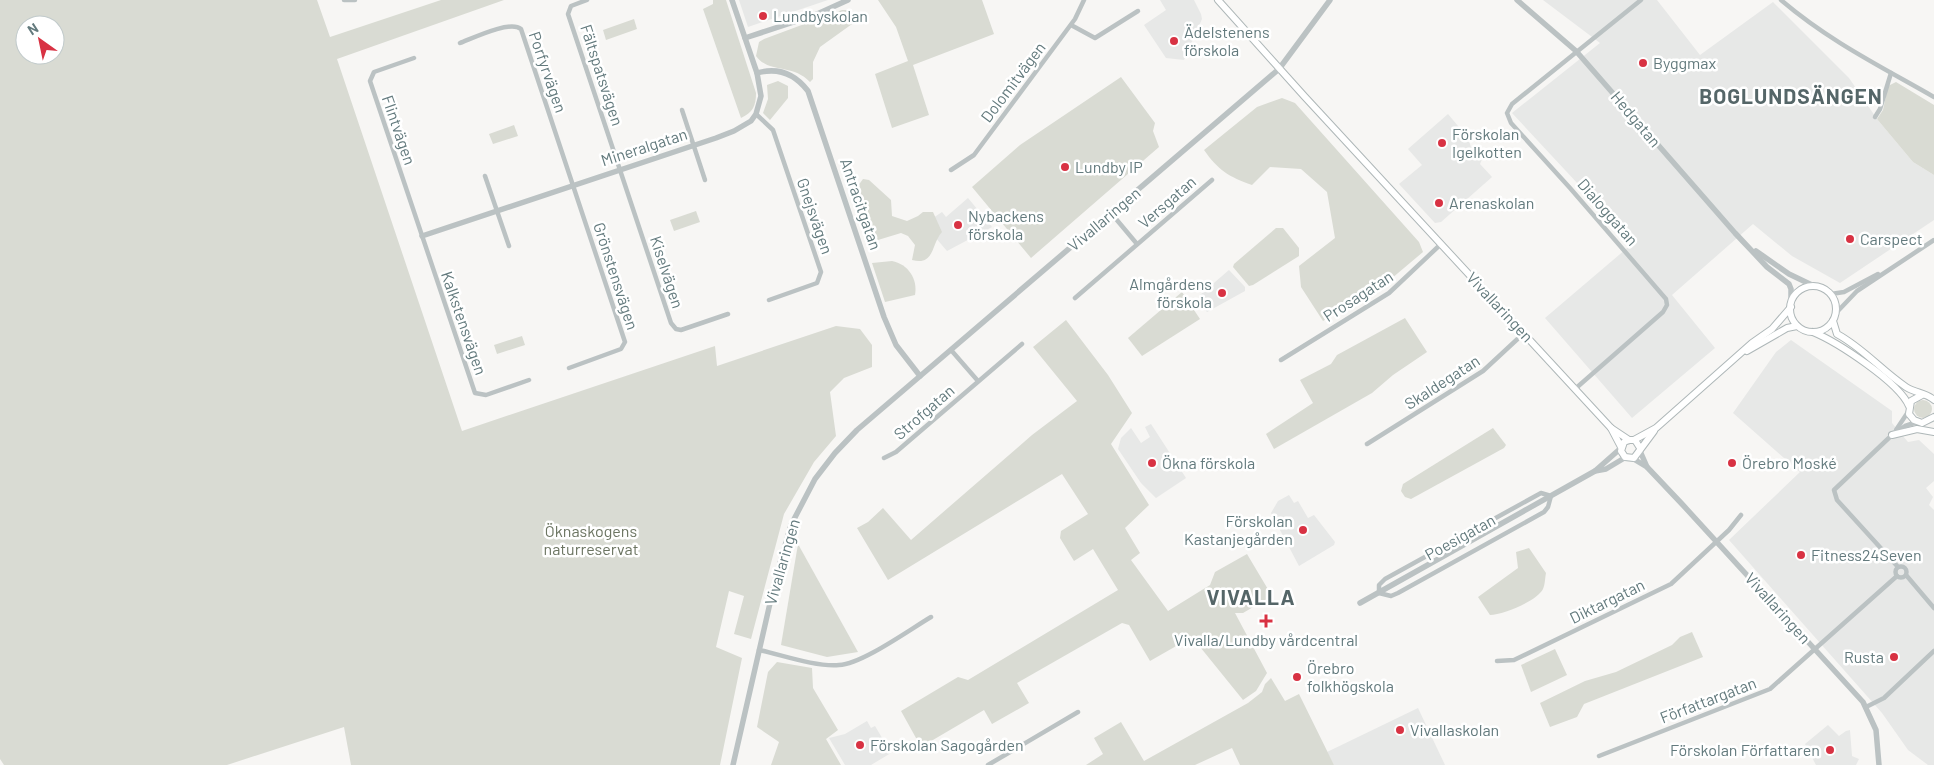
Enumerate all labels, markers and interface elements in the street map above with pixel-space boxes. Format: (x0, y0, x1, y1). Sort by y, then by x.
place label: Lundbyskolan (773, 6, 868, 25)
marker: Lundbyskolan (757, 10, 769, 22)
north arrow (15, 15, 65, 65)
text: N (24, 19, 41, 38)
street label: Fältspatsvägen (577, 22, 628, 128)
place label: Ädelstenens förskola (1184, 22, 1270, 59)
street label: Porfyrvägen (526, 29, 571, 115)
marker: Ädelstenens förskola (1168, 35, 1180, 47)
street label: Dolomitvägen (976, 38, 1049, 126)
place label: Byggmax (1653, 53, 1716, 72)
marker: Byggmax (1637, 57, 1649, 69)
district label: BOGLUNDSÄNGEN (1699, 83, 1883, 108)
street label: Hedgatan (1608, 87, 1665, 150)
street label: Flintvägen (379, 92, 420, 167)
street label: Mineralgatan (598, 124, 689, 169)
place label: Förskolan Igelkotten (1452, 124, 1522, 161)
marker: Förskolan Igelkotten (1436, 137, 1448, 149)
street label: Antracitgatan (837, 156, 886, 252)
place label: Lundby IP (1075, 157, 1143, 176)
marker: Lundby IP (1059, 161, 1071, 173)
street label: Versgatan (1134, 172, 1199, 232)
street label: Dialoggatan (1574, 174, 1643, 249)
street label: Gnejsvägen (794, 175, 837, 256)
street label: Vivallaringen (1064, 183, 1144, 254)
place label: Arenaskolan (1449, 193, 1534, 212)
marker: Arenaskolan (1433, 197, 1445, 209)
place label: Nybackens förskola (968, 206, 1044, 243)
marker: Nybackens förskola (952, 219, 964, 231)
street label: Grönstensvägen (590, 220, 643, 332)
place label: Carspect (1860, 229, 1923, 248)
street label: Kiselvägen (647, 233, 688, 310)
marker: Carspect (1844, 233, 1856, 245)
street label: Prosagatan (1319, 266, 1396, 325)
street label: Kalkstensvägen (438, 268, 491, 377)
street label: Vivallaringen (1463, 268, 1538, 346)
place label: Almgårdens förskola (1129, 274, 1212, 311)
marker: Almgårdens förskola (1216, 287, 1228, 299)
street label: Skaldegatan (1401, 350, 1483, 413)
street label: Strofgatan (890, 380, 958, 443)
place label: Ökna förskola (1162, 453, 1255, 472)
place label: Örebro Moské (1742, 453, 1837, 472)
marker: Ökna förskola (1146, 457, 1158, 469)
marker: Örebro Moské (1726, 457, 1738, 469)
street label: Poesigatan (1421, 509, 1498, 564)
place label: Förskolan Kastanjegården (1184, 511, 1293, 548)
street label: Vivallaringen (760, 517, 803, 607)
park label: Öknaskogens naturreservat (544, 521, 638, 558)
marker: Förskolan Kastanjegården (1297, 524, 1309, 536)
place label: Fitness24Seven (1811, 545, 1922, 564)
marker: Fitness24Seven (1795, 549, 1807, 561)
street label: Vivallaringen (1742, 568, 1815, 647)
street label: Diktargatan (1566, 574, 1647, 627)
district label: VIVALLA (1206, 584, 1296, 609)
marker: Vivalla/Lundby vårdcentral (1259, 614, 1273, 628)
place label: Vivalla/Lundby vårdcentral (1174, 630, 1358, 649)
place label: Rusta (1844, 647, 1884, 666)
marker: Rusta (1888, 651, 1900, 663)
place label: Örebro folkhögskola (1307, 658, 1394, 695)
marker: Örebro folkhögskola (1291, 671, 1303, 683)
street label: Författargatan (1657, 673, 1759, 727)
place label: Vivallaskolan (1410, 720, 1499, 739)
marker: Vivallaskolan (1394, 724, 1406, 736)
place label: Förskolan Sagogården (870, 735, 1024, 754)
marker: Förskolan Sagogården (854, 739, 866, 751)
place label: Förskolan Författaren (1670, 740, 1820, 759)
marker: Förskolan Författaren (1824, 744, 1836, 756)

